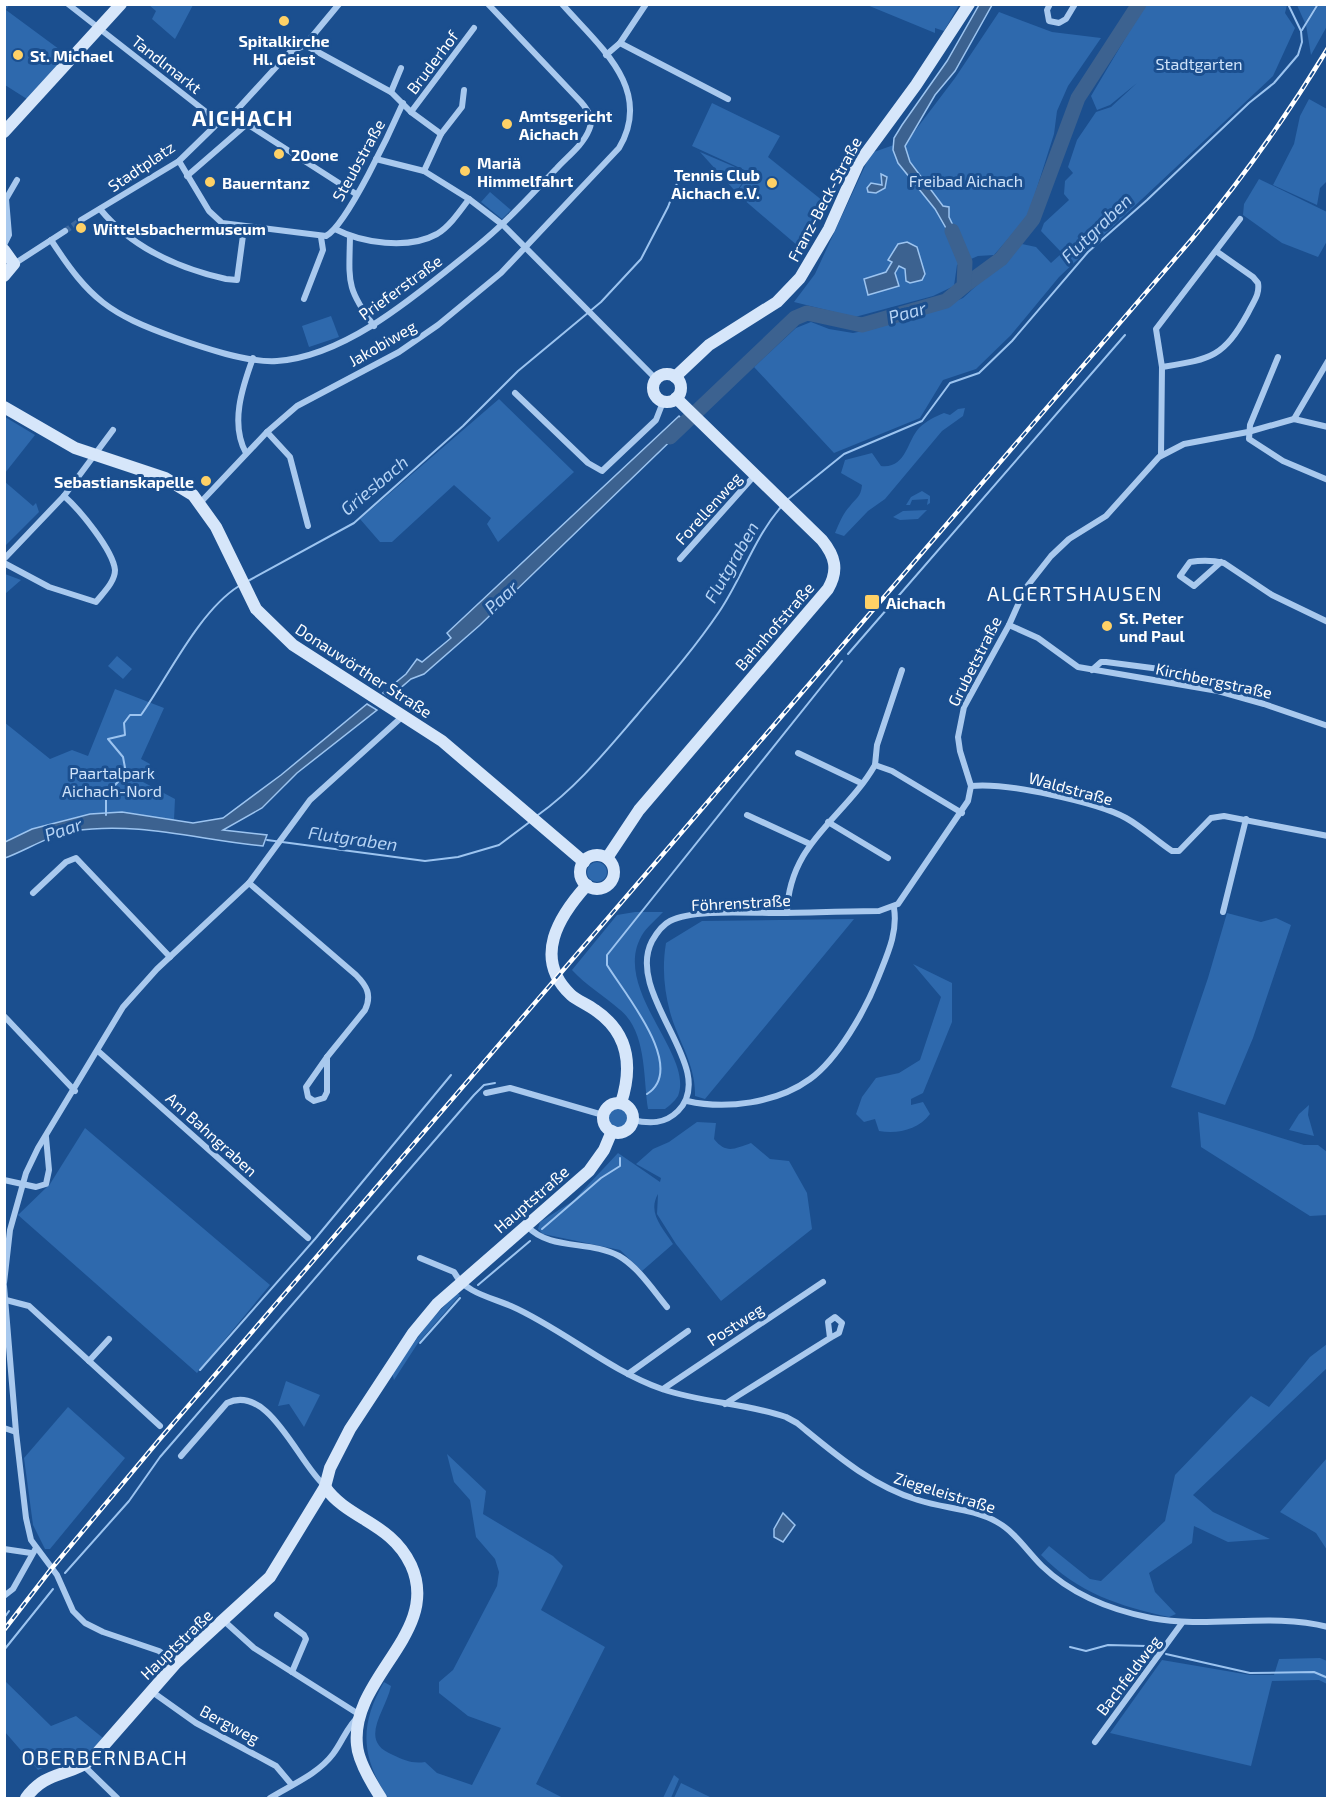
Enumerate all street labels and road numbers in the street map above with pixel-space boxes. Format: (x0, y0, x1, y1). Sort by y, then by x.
street label: Bruderhof (402, 26, 462, 97)
street label: Tandlmarkt (128, 31, 206, 97)
street label: Steubstraße (328, 116, 388, 204)
street label: Franz-Beck-Straße (783, 133, 865, 265)
street label: Stadtplatz (104, 137, 178, 195)
street label: Prieferstraße (355, 250, 445, 324)
street label: Jakobiweg (345, 316, 419, 370)
street label: Forellenweg (671, 468, 745, 548)
street label: Bahnhofstraße (731, 578, 817, 674)
street label: Grubetstraße (943, 613, 1005, 709)
street label: Donauwörther Straße (292, 619, 436, 721)
street label: Kirchbergstraße (1154, 658, 1274, 702)
street label: Waldstraße (1027, 768, 1115, 808)
street label: Föhrenstraße (691, 890, 791, 914)
street label: Am Bahngraben (163, 1088, 261, 1180)
street label: Hauptstraße (490, 1161, 572, 1237)
street label: Postweg (703, 1299, 767, 1349)
street label: Ziegeleistraße (892, 1468, 998, 1516)
street label: Hauptstraße (136, 1605, 216, 1683)
street label: Bachfeldweg (1092, 1631, 1164, 1719)
street label: Bergweg (197, 1700, 263, 1748)

